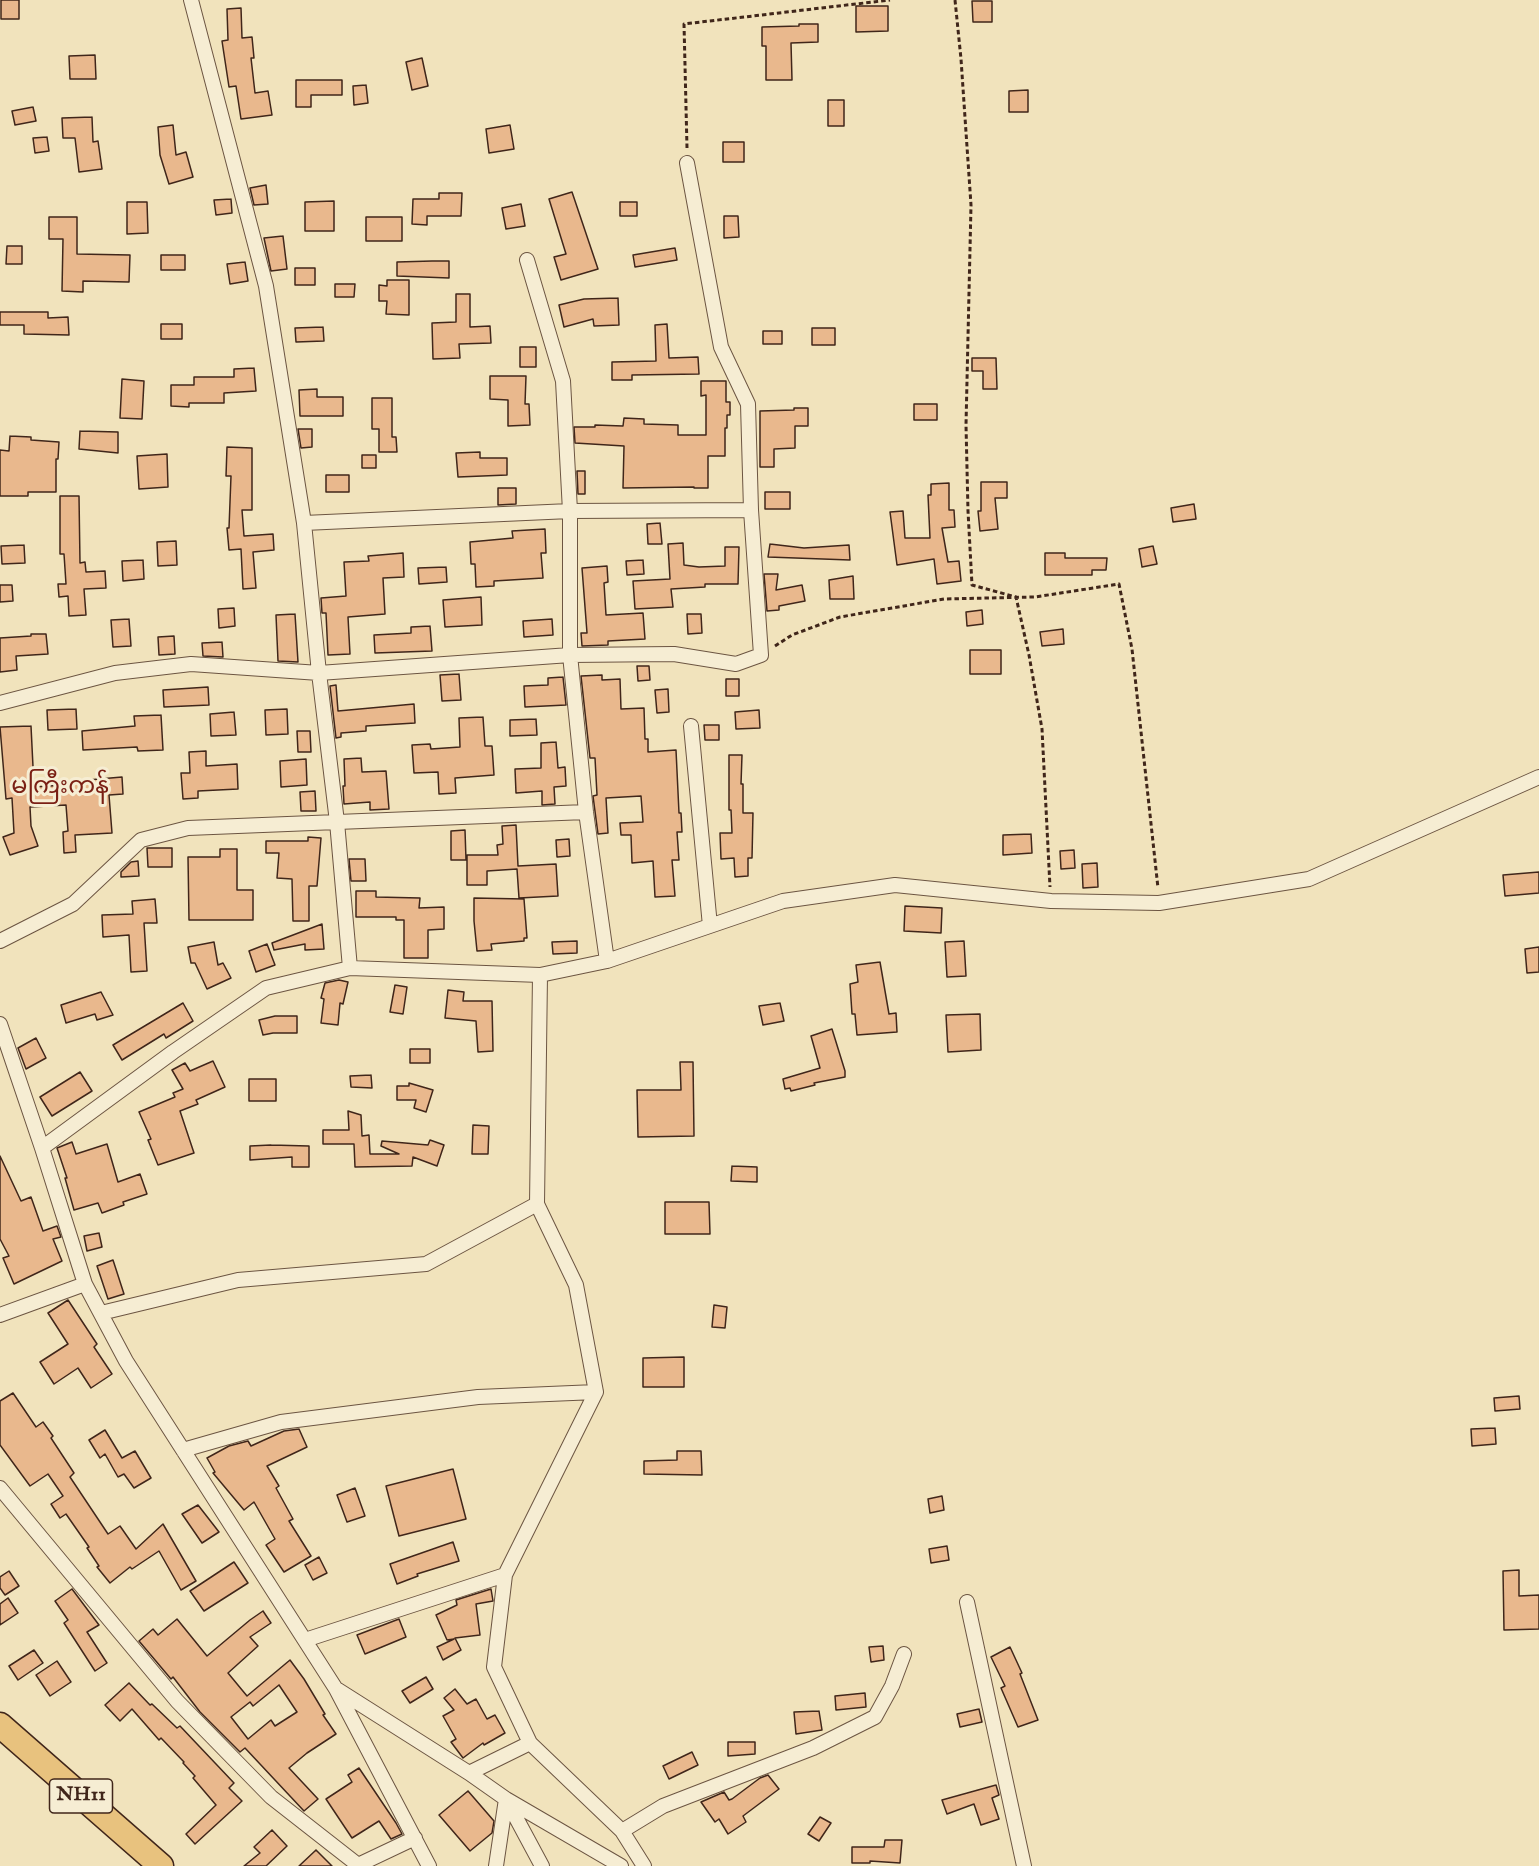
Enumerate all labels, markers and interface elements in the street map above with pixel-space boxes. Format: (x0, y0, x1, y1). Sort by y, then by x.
district label: မကြီးကန် (11, 774, 109, 802)
road number: NH11 (50, 1779, 112, 1813)

